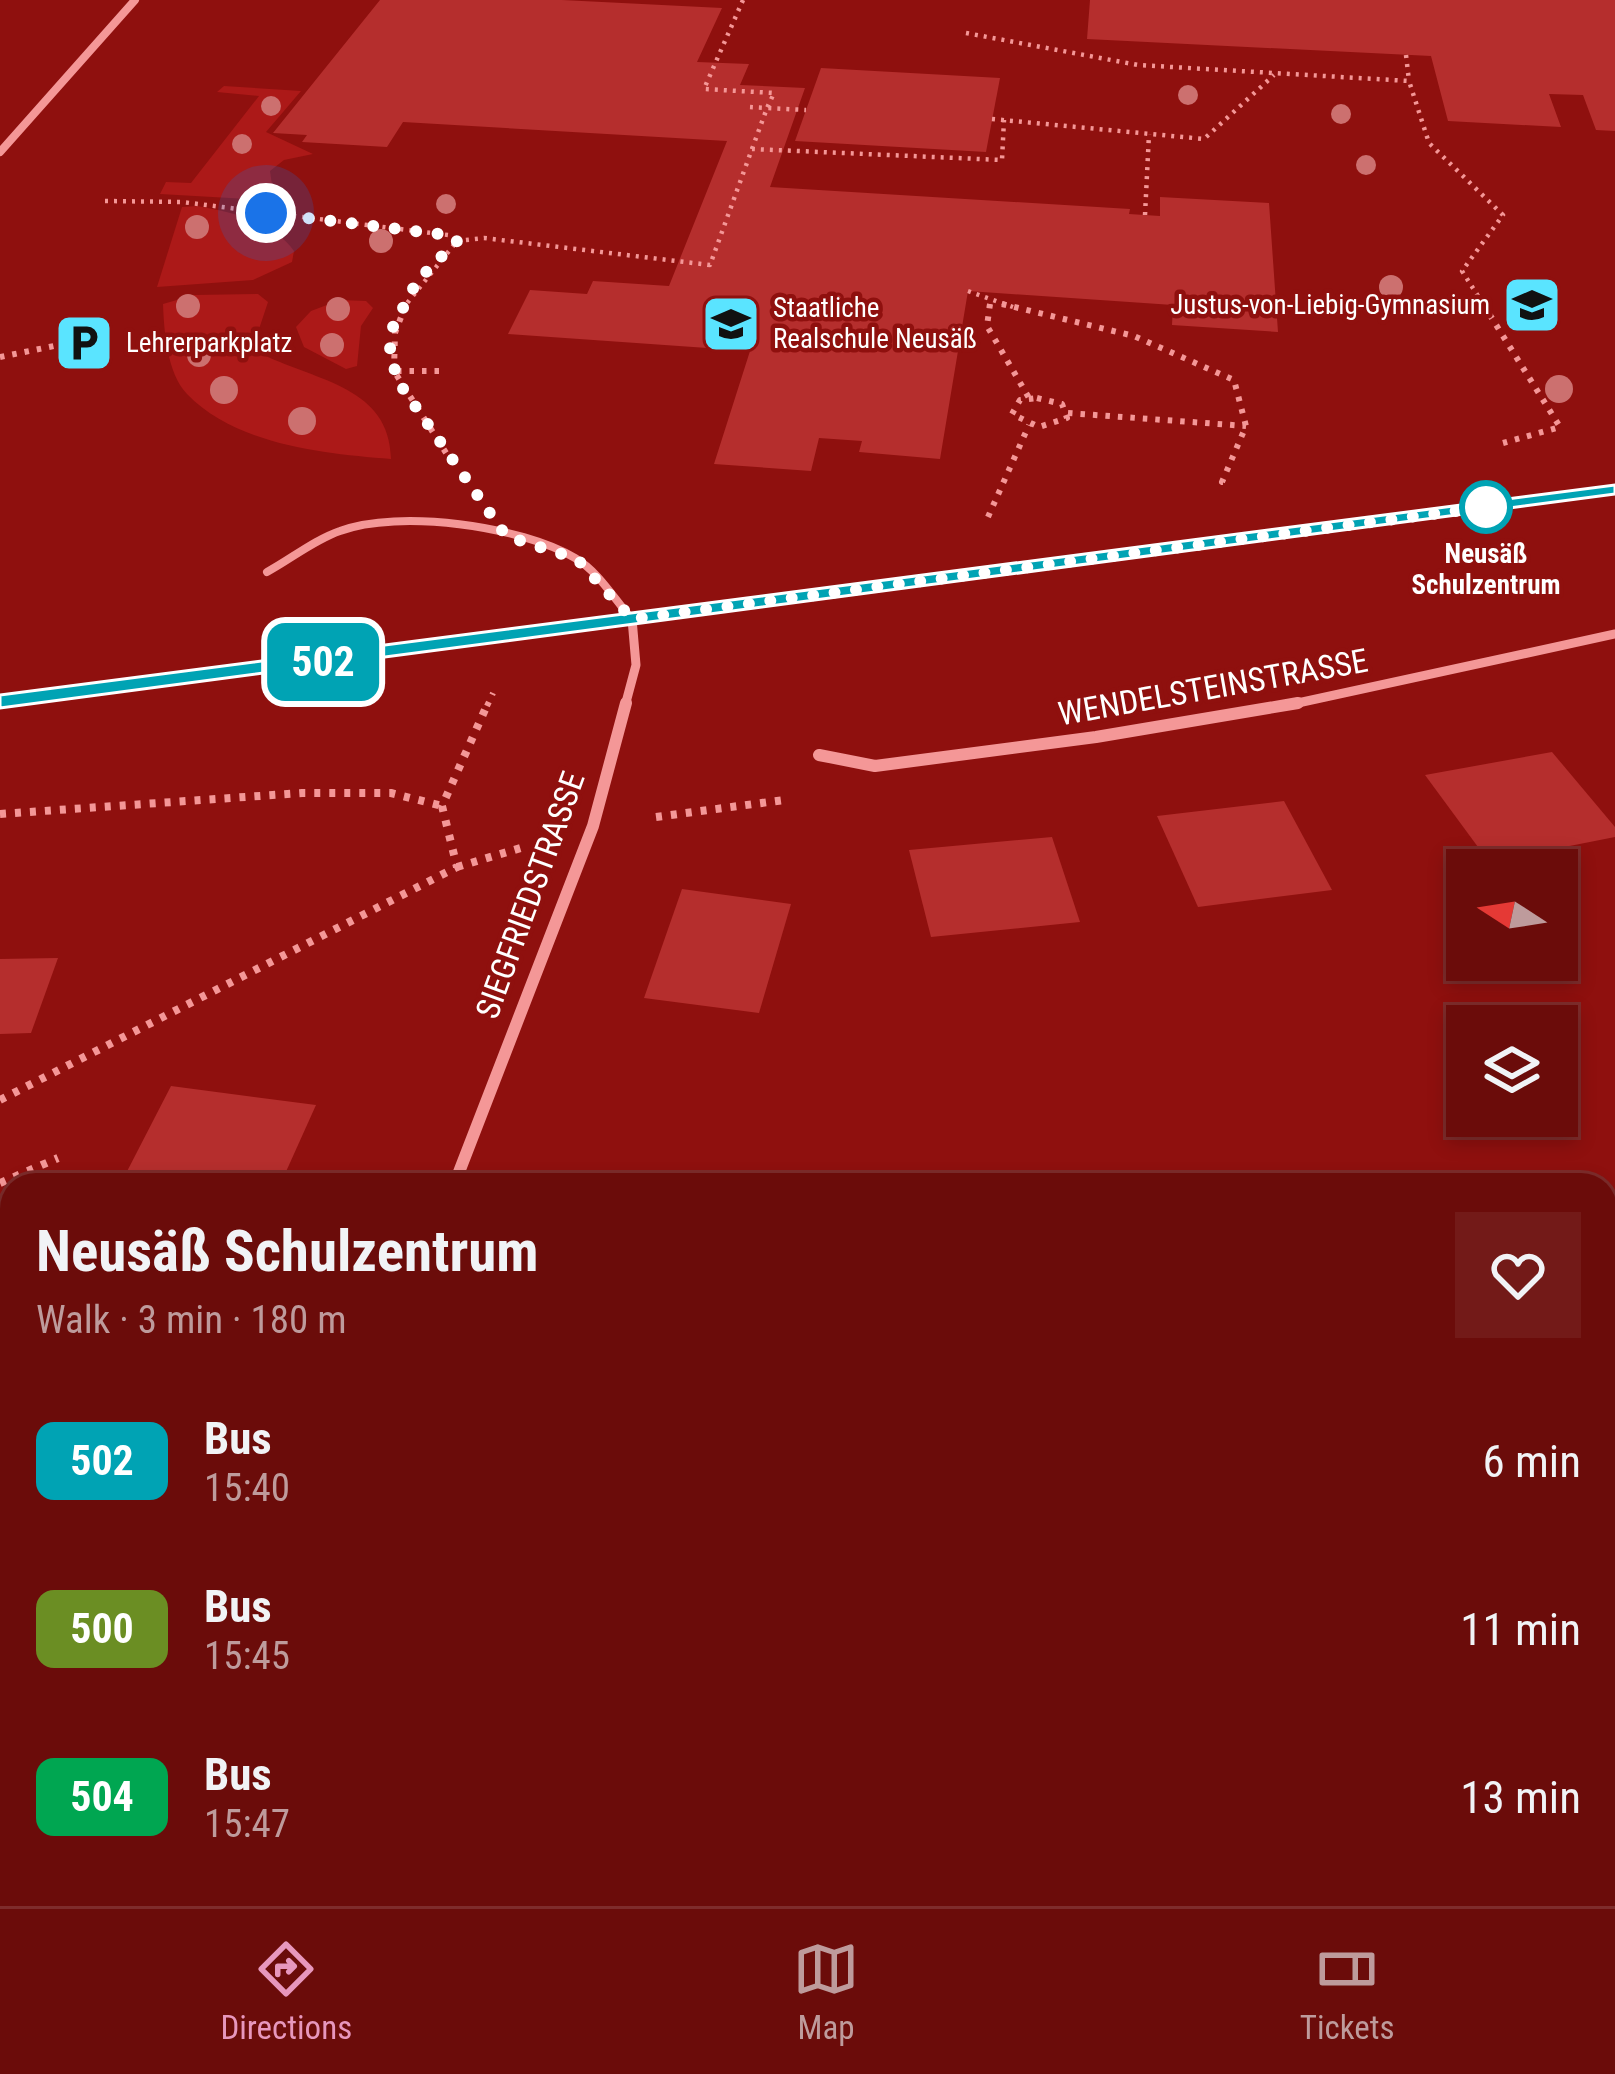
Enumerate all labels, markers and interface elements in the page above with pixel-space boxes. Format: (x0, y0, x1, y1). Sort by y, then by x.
your location (236, 183, 296, 243)
school or university icon: Justus-von-Liebig-Gymnasium (1501, 274, 1563, 336)
place label: Justus-von-Liebig-Gymnasium (1170, 289, 1490, 321)
place label: Staatliche Realschule Neusäß (773, 292, 977, 355)
school or university icon: Staatliche Realschule Neusäß (700, 293, 762, 355)
parking icon: Lehrerparkplatz (53, 312, 115, 374)
place label: Lehrerparkplatz (126, 327, 292, 359)
marker: Neusäß Schulzentrum (1461, 482, 1511, 532)
place label: Neusäß Schulzentrum (1411, 538, 1561, 601)
line badge: 502 (254, 623, 392, 701)
text: 502 (291, 637, 355, 686)
street label: WENDELSTEINSTRASSE (1055, 641, 1371, 733)
street label: SIEGFRIEDSTRASSE (467, 766, 593, 1024)
north arrow (1446, 849, 1578, 981)
map controls (1446, 849, 1578, 1137)
button: layers (1446, 1005, 1578, 1137)
button: heart (1455, 1212, 1581, 1338)
text: Neusäß Schulzentrum (36, 1218, 539, 1285)
text: Walk · 3 min · 180 m (36, 1297, 347, 1343)
text: Bus (204, 1412, 272, 1465)
text: 6 min (1482, 1435, 1581, 1488)
text: 502 (70, 1436, 134, 1485)
text: 15:40 (204, 1465, 290, 1511)
text: Bus (204, 1580, 272, 1633)
text: 11 min (1460, 1603, 1581, 1656)
text: 500 (70, 1604, 134, 1653)
text: 15:45 (204, 1633, 290, 1679)
text: Bus (204, 1748, 272, 1801)
text: 13 min (1460, 1771, 1581, 1824)
text: 504 (70, 1772, 134, 1821)
text: 15:47 (204, 1801, 290, 1847)
tab: Directions (220, 1936, 352, 2047)
tab: Map (793, 1936, 859, 2047)
tab: Tickets (1300, 1936, 1395, 2047)

